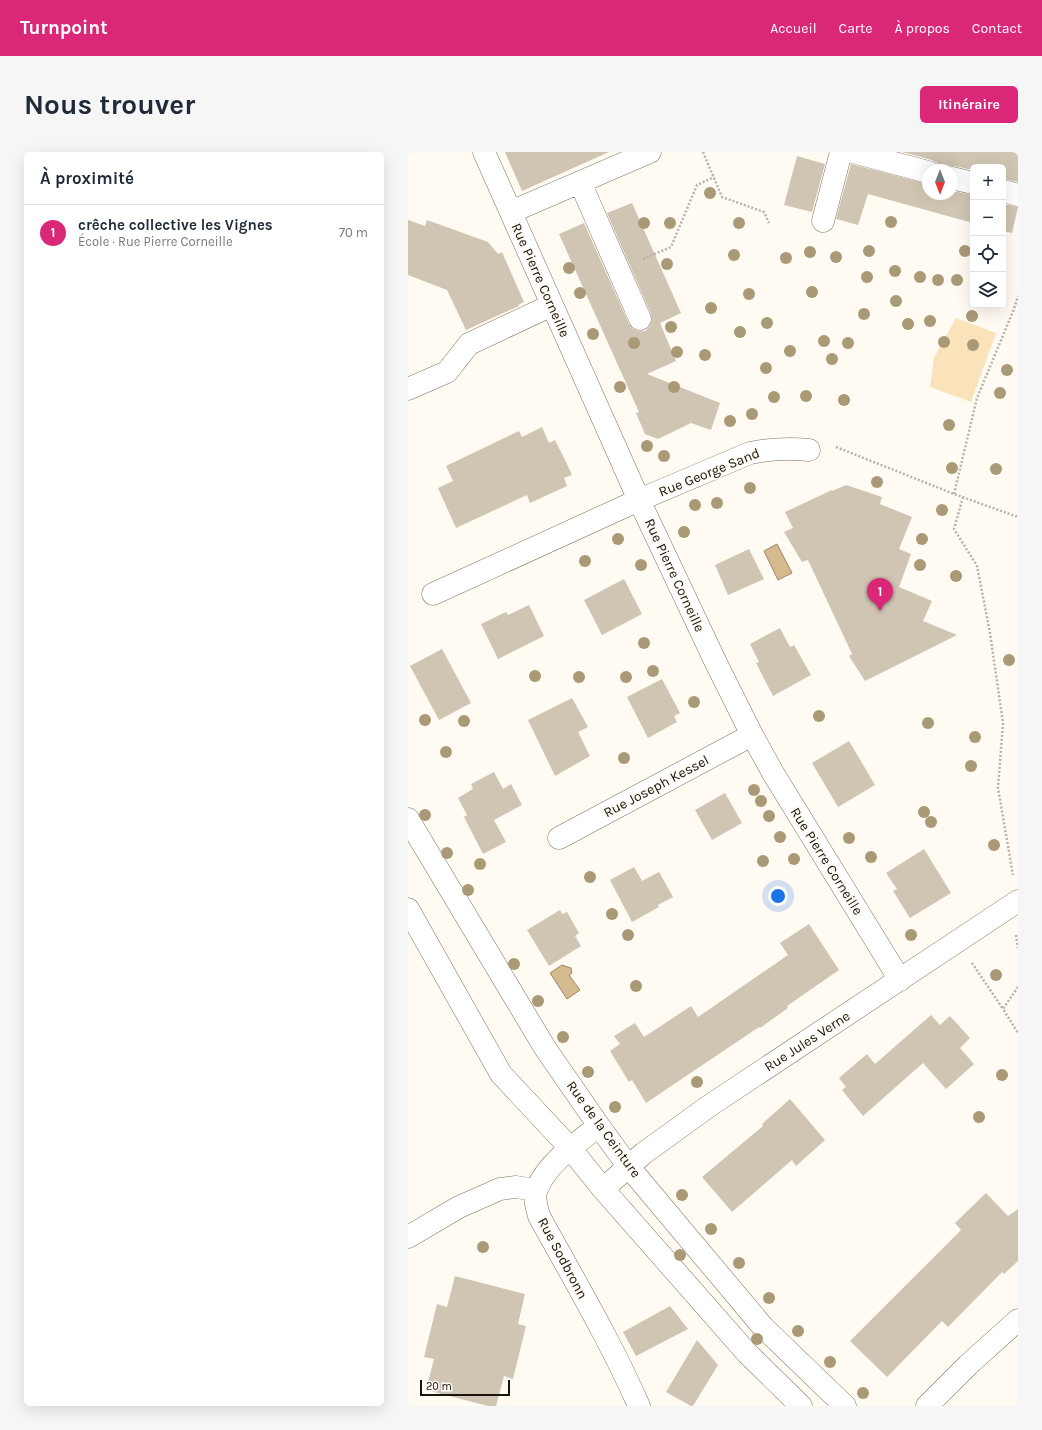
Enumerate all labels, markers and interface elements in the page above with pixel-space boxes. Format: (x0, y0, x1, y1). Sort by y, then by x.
text: Turnpoint (20, 17, 108, 39)
text: Accueil (770, 20, 817, 37)
text: Carte (839, 20, 872, 37)
text: À propos (894, 20, 950, 37)
text: Contact (972, 20, 1022, 37)
button: Itinéraire (920, 86, 1018, 123)
text: Nous trouver (24, 88, 195, 121)
north arrow (922, 164, 958, 200)
map controls (970, 164, 1006, 308)
button: + (970, 164, 1006, 200)
text: À proximité (40, 168, 134, 188)
button: − (970, 200, 1006, 236)
text: crêche collective les Vignes (78, 216, 273, 234)
street label: Rue Pierre Corneille (508, 220, 573, 340)
text: 1 (51, 225, 55, 240)
text: 70 m (339, 225, 368, 240)
text: École · Rue Pierre Corneille (78, 234, 233, 249)
button: locate (970, 236, 1006, 272)
button: layers (970, 272, 1006, 308)
street label: Rue George Sand (656, 444, 762, 500)
street label: Rue Pierre Corneille (641, 516, 708, 635)
pin: 1 (867, 578, 893, 611)
street label: Rue Joseph Kessel (601, 751, 712, 821)
street label: Rue Pierre Corneille (787, 804, 866, 918)
your location (768, 886, 788, 906)
street label: Rue Jules Verne (761, 1007, 853, 1075)
street label: Rue de la Ceinture (563, 1077, 644, 1181)
street label: Rue Sodbronn (534, 1215, 591, 1302)
scale bar (420, 1378, 510, 1397)
text: 20 m (426, 1380, 452, 1393)

